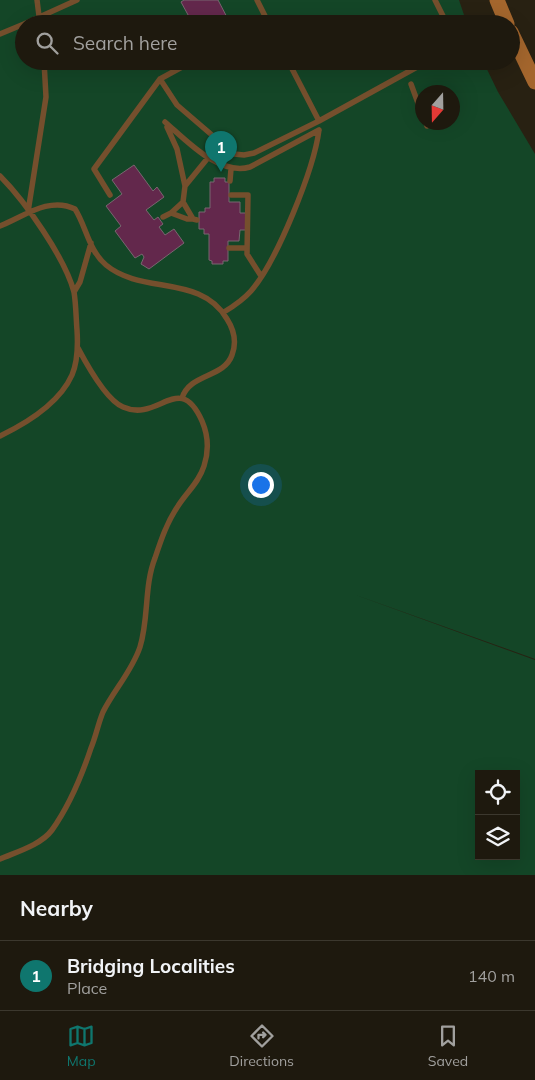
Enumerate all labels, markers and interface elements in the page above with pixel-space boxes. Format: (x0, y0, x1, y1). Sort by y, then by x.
search box (15, 15, 520, 70)
icon: search (33, 29, 61, 57)
text: Search here (73, 31, 177, 55)
north arrow (415, 85, 460, 130)
pin: 1 (205, 131, 237, 172)
your location (248, 472, 274, 498)
map controls (475, 770, 520, 860)
button: locate (475, 770, 520, 815)
button: layers (475, 815, 520, 860)
text: Nearby (20, 895, 93, 921)
text: Bridging Localities (67, 954, 235, 978)
text: 1 (31, 966, 41, 986)
text: 140 m (468, 966, 515, 986)
text: Place (67, 978, 107, 998)
tab: Map (67, 1022, 96, 1070)
tab: Directions (229, 1022, 294, 1070)
tab: Saved (428, 1022, 468, 1070)

